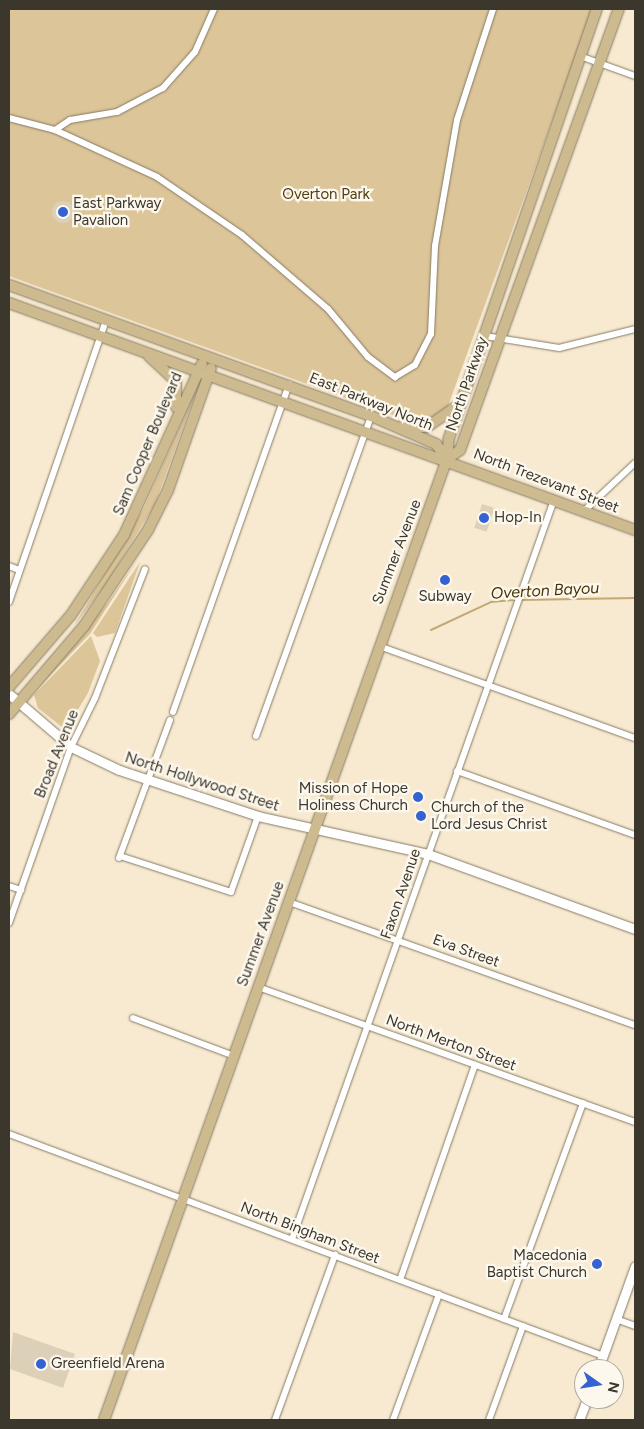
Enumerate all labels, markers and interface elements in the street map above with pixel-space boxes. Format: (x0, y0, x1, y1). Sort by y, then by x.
park label: Overton Park (282, 186, 370, 204)
place label: East Parkway Pavalion (73, 194, 161, 229)
marker: East Parkway Pavalion (57, 206, 69, 218)
street label: North Parkway (442, 334, 492, 434)
street label: East Parkway North (307, 369, 435, 435)
street label: Sam Cooper Boulevard (110, 370, 186, 518)
street label: North Trezevant Street (471, 445, 621, 517)
street label: Summer Avenue (369, 497, 425, 607)
place label: Hop-In (494, 509, 542, 527)
marker: Hop-In (478, 512, 490, 524)
marker: Subway (439, 574, 451, 586)
water label: Overton Bayou (490, 579, 600, 603)
place label: Subway (418, 588, 472, 606)
street label: Broad Avenue (31, 707, 83, 801)
street label: North Hollywood Street (123, 749, 281, 815)
place label: Mission of Hope Holiness Church (298, 779, 408, 814)
marker: Mission of Hope Holiness Church (412, 791, 424, 803)
place label: Church of the Lord Jesus Christ (431, 798, 547, 833)
marker: Church of the Lord Jesus Christ (415, 810, 427, 822)
street label: Faxon Avenue (377, 847, 425, 941)
street label: Summer Avenue (234, 879, 288, 989)
street label: Eva Street (430, 931, 502, 971)
street label: North Merton Street (383, 1011, 519, 1075)
street label: North Bingham Street (238, 1198, 382, 1268)
place label: Macedonia Baptist Church (487, 1246, 587, 1281)
marker: Macedonia Baptist Church (591, 1258, 603, 1270)
place label: Greenfield Arena (51, 1355, 165, 1373)
marker: Greenfield Arena (35, 1358, 47, 1370)
north arrow (574, 1359, 624, 1409)
text: N (604, 1380, 623, 1394)

